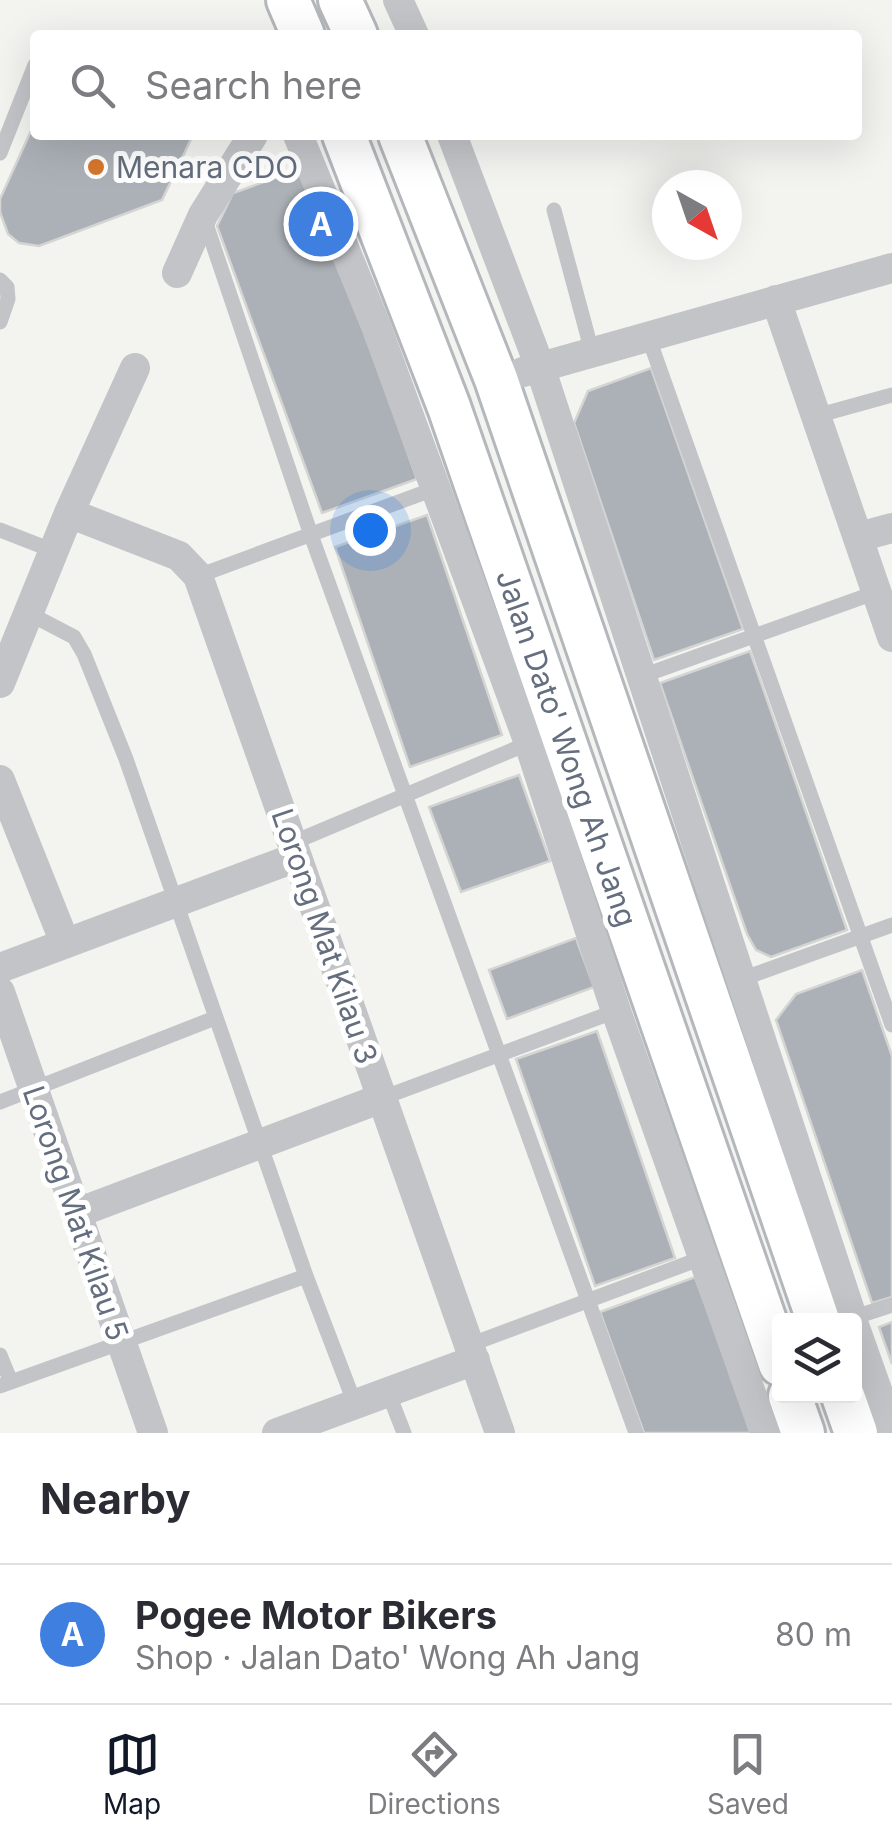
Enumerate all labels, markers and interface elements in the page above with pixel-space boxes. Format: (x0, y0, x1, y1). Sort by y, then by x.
search box (30, 30, 862, 140)
icon: search (65, 58, 120, 113)
text: Search here (145, 62, 362, 108)
place label: Menara CDO (116, 149, 298, 185)
marker: Menara CDO (85, 156, 107, 178)
north arrow (652, 170, 742, 260)
pin: A (288, 186, 354, 262)
your location (345, 505, 396, 556)
street label: Jalan Dato' Wong Ah Jang (489, 565, 645, 931)
street label: Lorong Mat Kilau 3 (264, 804, 386, 1068)
street label: Lorong Mat Kilau 5 (16, 1081, 136, 1345)
map controls (772, 1313, 862, 1403)
button: layers (772, 1313, 862, 1403)
text: Nearby (40, 1473, 191, 1524)
text: Pogee Motor Bikers (135, 1592, 497, 1638)
text: A (61, 1615, 84, 1654)
text: 80 m (775, 1615, 852, 1654)
text: Shop · Jalan Dato' Wong Ah Jang (135, 1638, 640, 1677)
tab: Map (103, 1727, 161, 1821)
tab: Directions (367, 1727, 501, 1821)
tab: Saved (707, 1727, 789, 1821)

